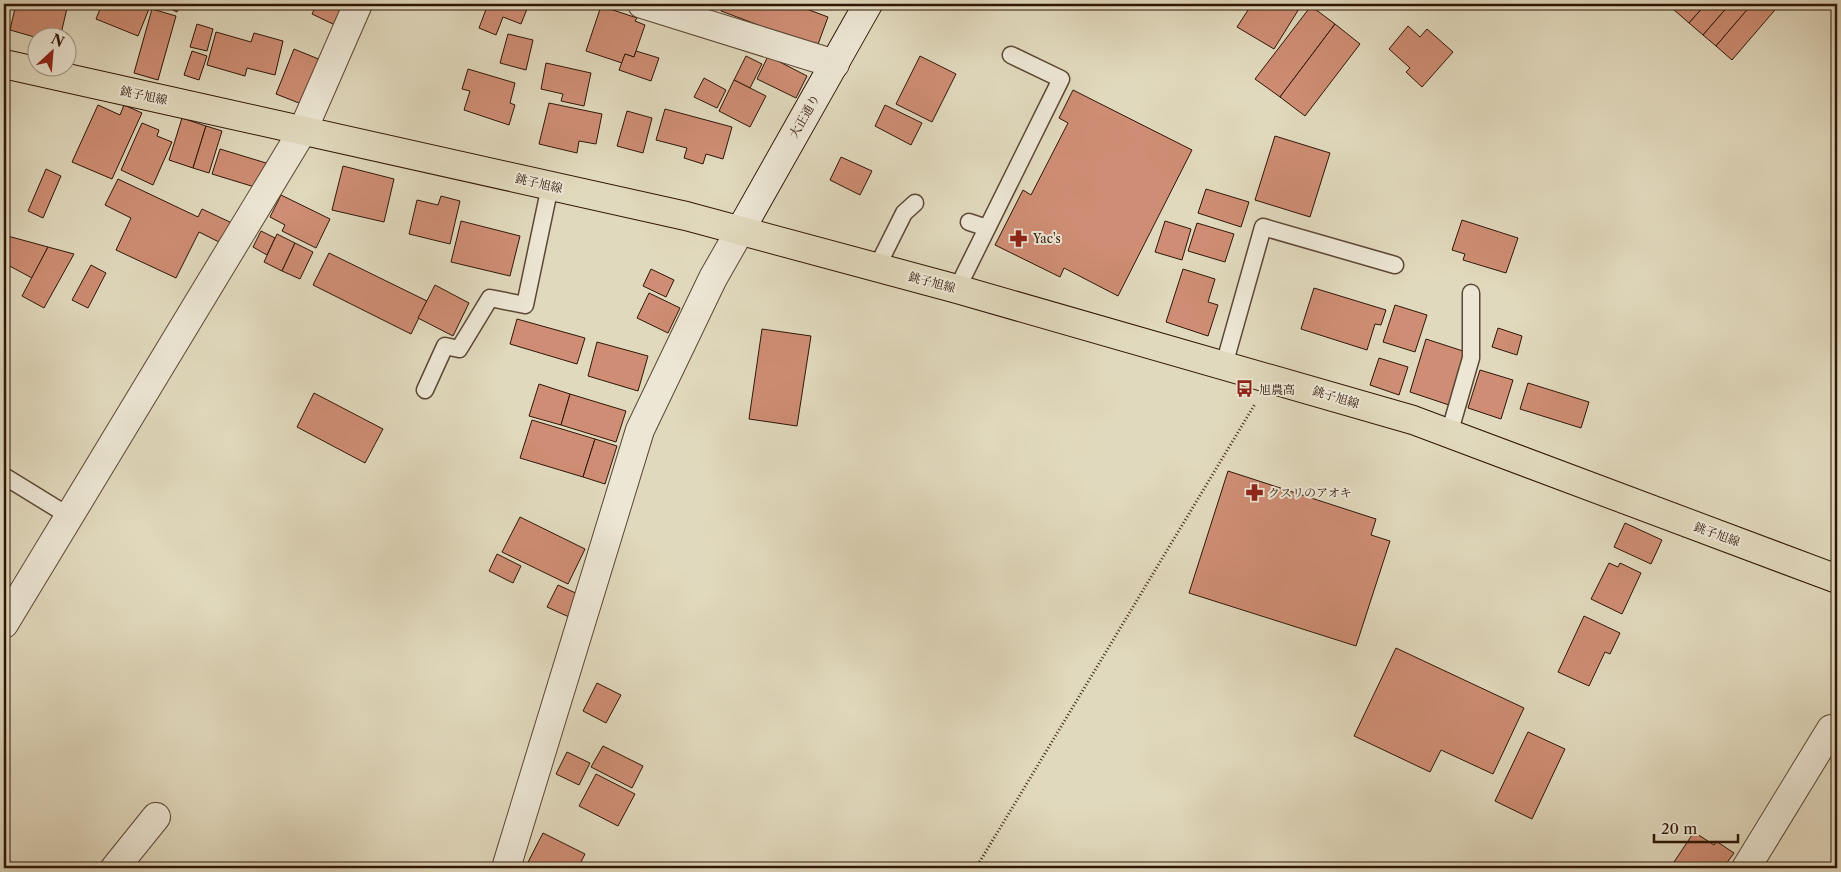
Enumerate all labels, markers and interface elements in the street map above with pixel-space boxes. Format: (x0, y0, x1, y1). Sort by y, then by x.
north arrow (28, 28, 78, 78)
text: N (48, 30, 67, 51)
street label: 銚子旭線 (119, 83, 169, 107)
street label: 大正通り (786, 91, 822, 141)
street label: 銚子旭線 (514, 170, 564, 196)
pharmacy icon: Yac's (1009, 228, 1029, 248)
place label: Yac's (1032, 231, 1061, 246)
street label: 銚子旭線 (907, 269, 957, 295)
bus stop icon: 旭農高 (1235, 379, 1255, 399)
place label: 旭農高 (1259, 382, 1295, 397)
street label: 銚子旭線 (1311, 383, 1361, 411)
pharmacy icon: クスリのアオキ (1244, 482, 1264, 502)
place label: クスリのアオキ (1268, 485, 1352, 500)
street label: 銚子旭線 (1692, 519, 1742, 549)
scale bar (1654, 812, 1737, 844)
text: 20 m (1661, 819, 1697, 838)

